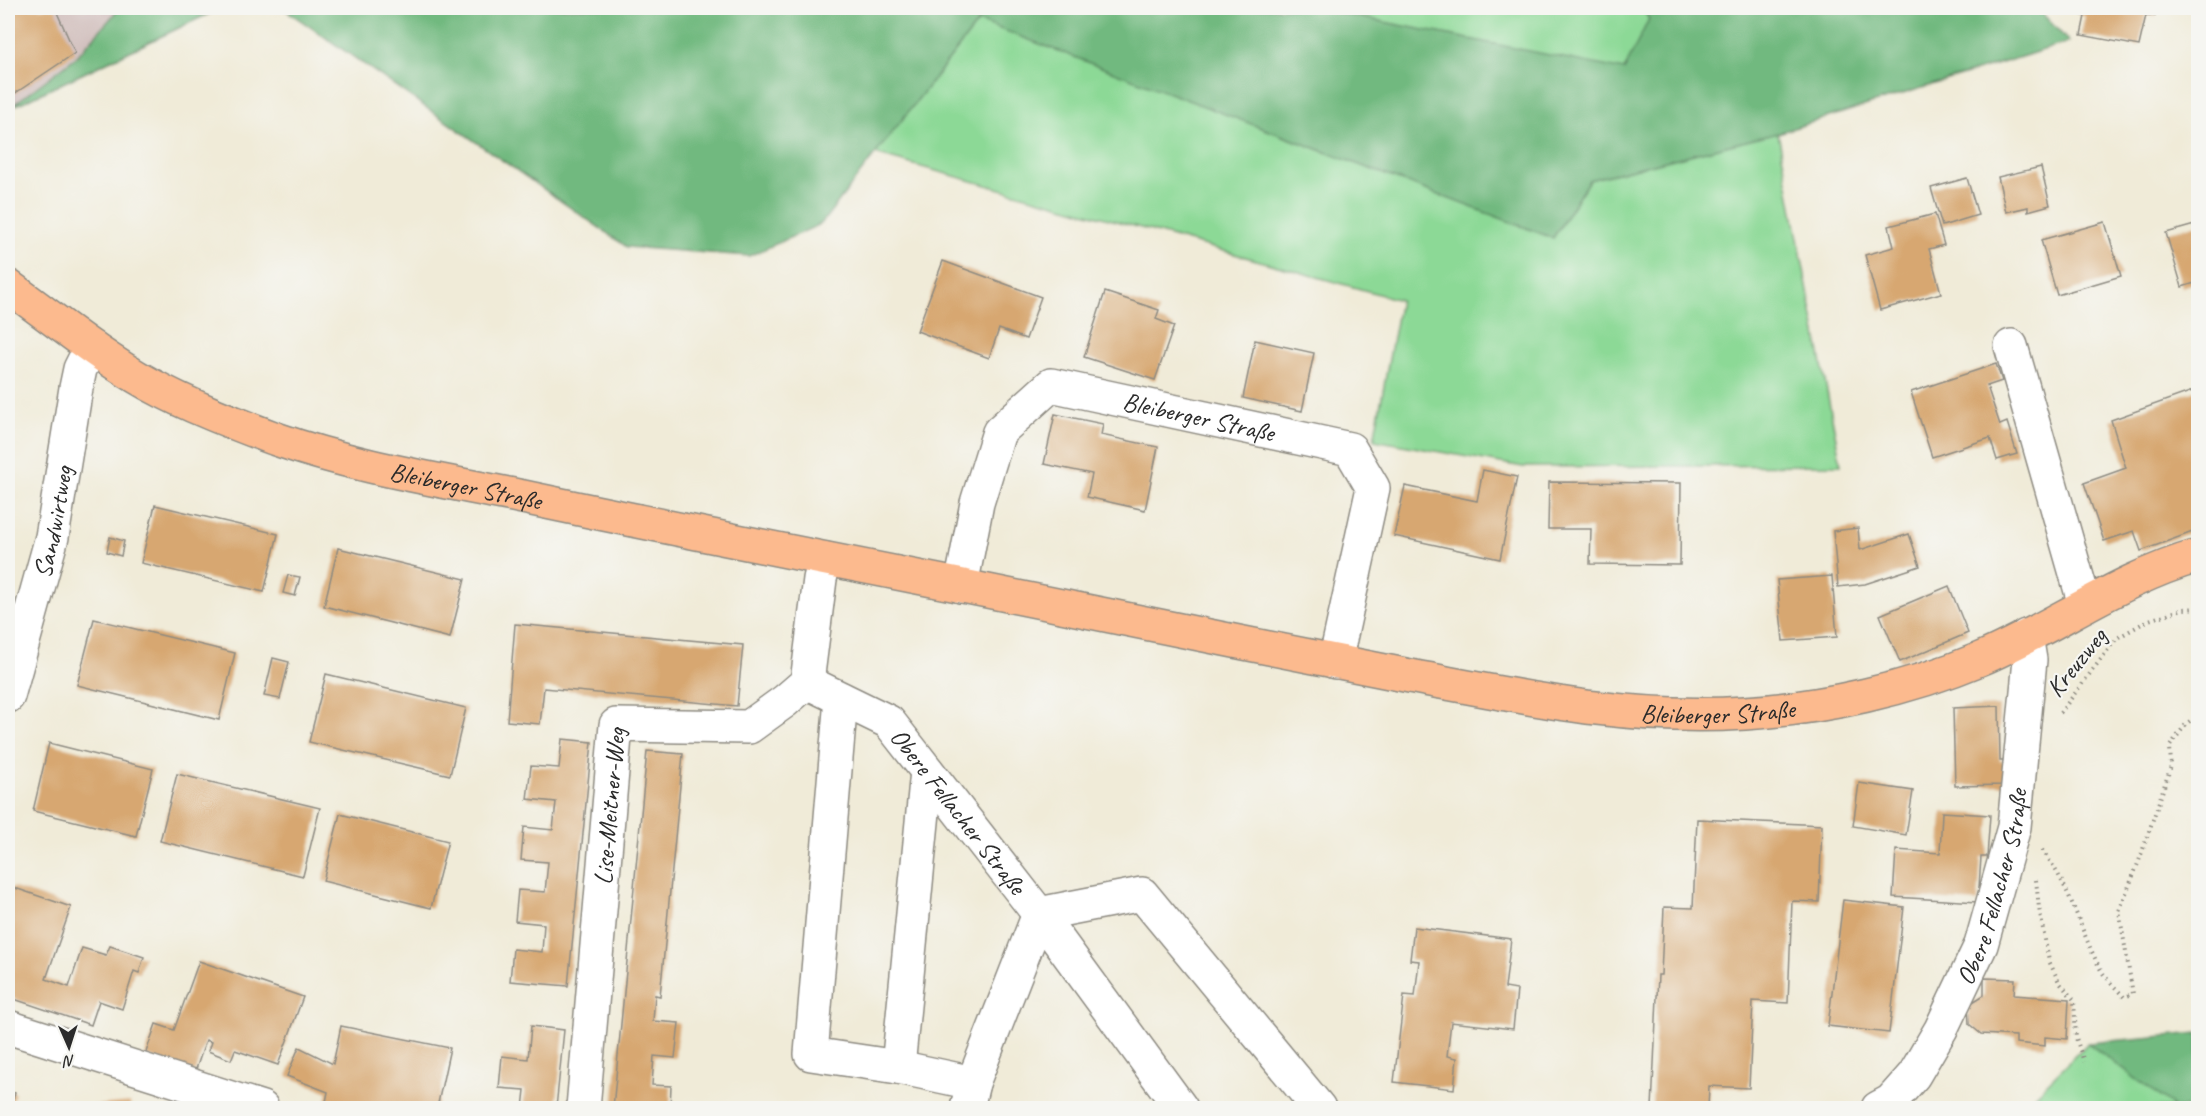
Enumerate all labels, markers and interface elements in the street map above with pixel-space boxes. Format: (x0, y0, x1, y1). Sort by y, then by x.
street label: Bleiberger Straße (1120, 385, 1280, 450)
street label: Bleiberger Straße (387, 455, 547, 518)
street label: Sandwirtweg (25, 462, 80, 582)
street label: Kreuzweg (2038, 620, 2115, 704)
street label: Bleiberger Straße (1640, 692, 1799, 732)
street label: Obere Fellacher Straße (883, 721, 1035, 903)
street label: Lise-Meitner-Weg (586, 725, 633, 886)
street label: Obere Fellacher Straße (1948, 785, 2035, 990)
north arrow (39, 1017, 99, 1077)
text: N (61, 1051, 75, 1071)

